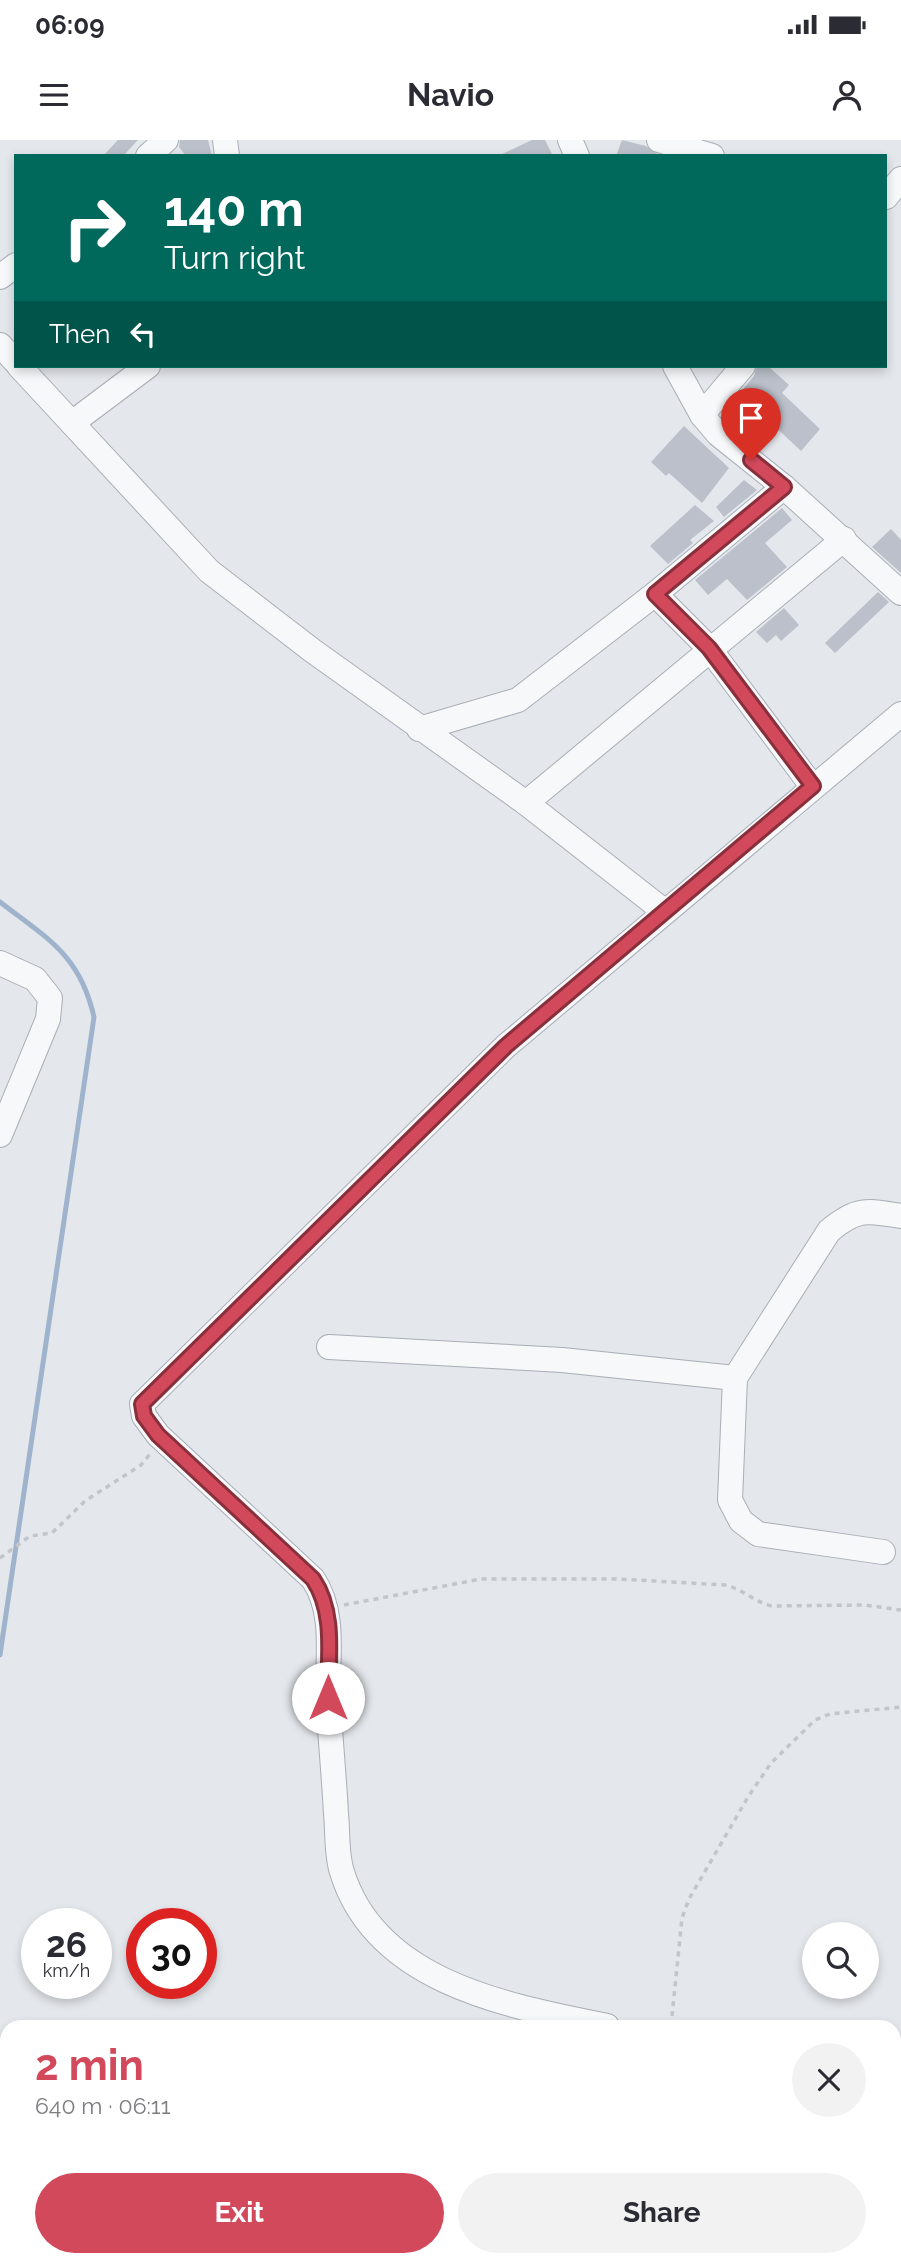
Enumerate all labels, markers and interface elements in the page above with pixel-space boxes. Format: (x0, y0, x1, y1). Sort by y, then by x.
text: 06:09 (35, 10, 104, 40)
icon: menu (35, 76, 73, 114)
text: Navio (407, 76, 494, 113)
icon: person (828, 76, 866, 114)
text: 140 m (164, 180, 304, 237)
icon: right (49, 182, 140, 273)
text: Turn right (164, 239, 305, 276)
icon: left (124, 315, 162, 353)
text: Then (49, 319, 110, 349)
pin (721, 388, 781, 460)
icon: arrive (732, 399, 770, 437)
position arrow (291, 1661, 365, 1735)
speed limit sign: 30 (126, 1908, 217, 1999)
map controls (802, 1922, 879, 1999)
button: search (802, 1922, 879, 1999)
text: 26 (46, 1924, 87, 1965)
text: km/h (43, 1960, 90, 1981)
text: 2 min (35, 2041, 144, 2090)
button: close (792, 2043, 866, 2117)
text: 640 m · 06:11 (35, 2092, 171, 2119)
button: Exit (35, 2173, 444, 2253)
button: Share (458, 2173, 866, 2253)

